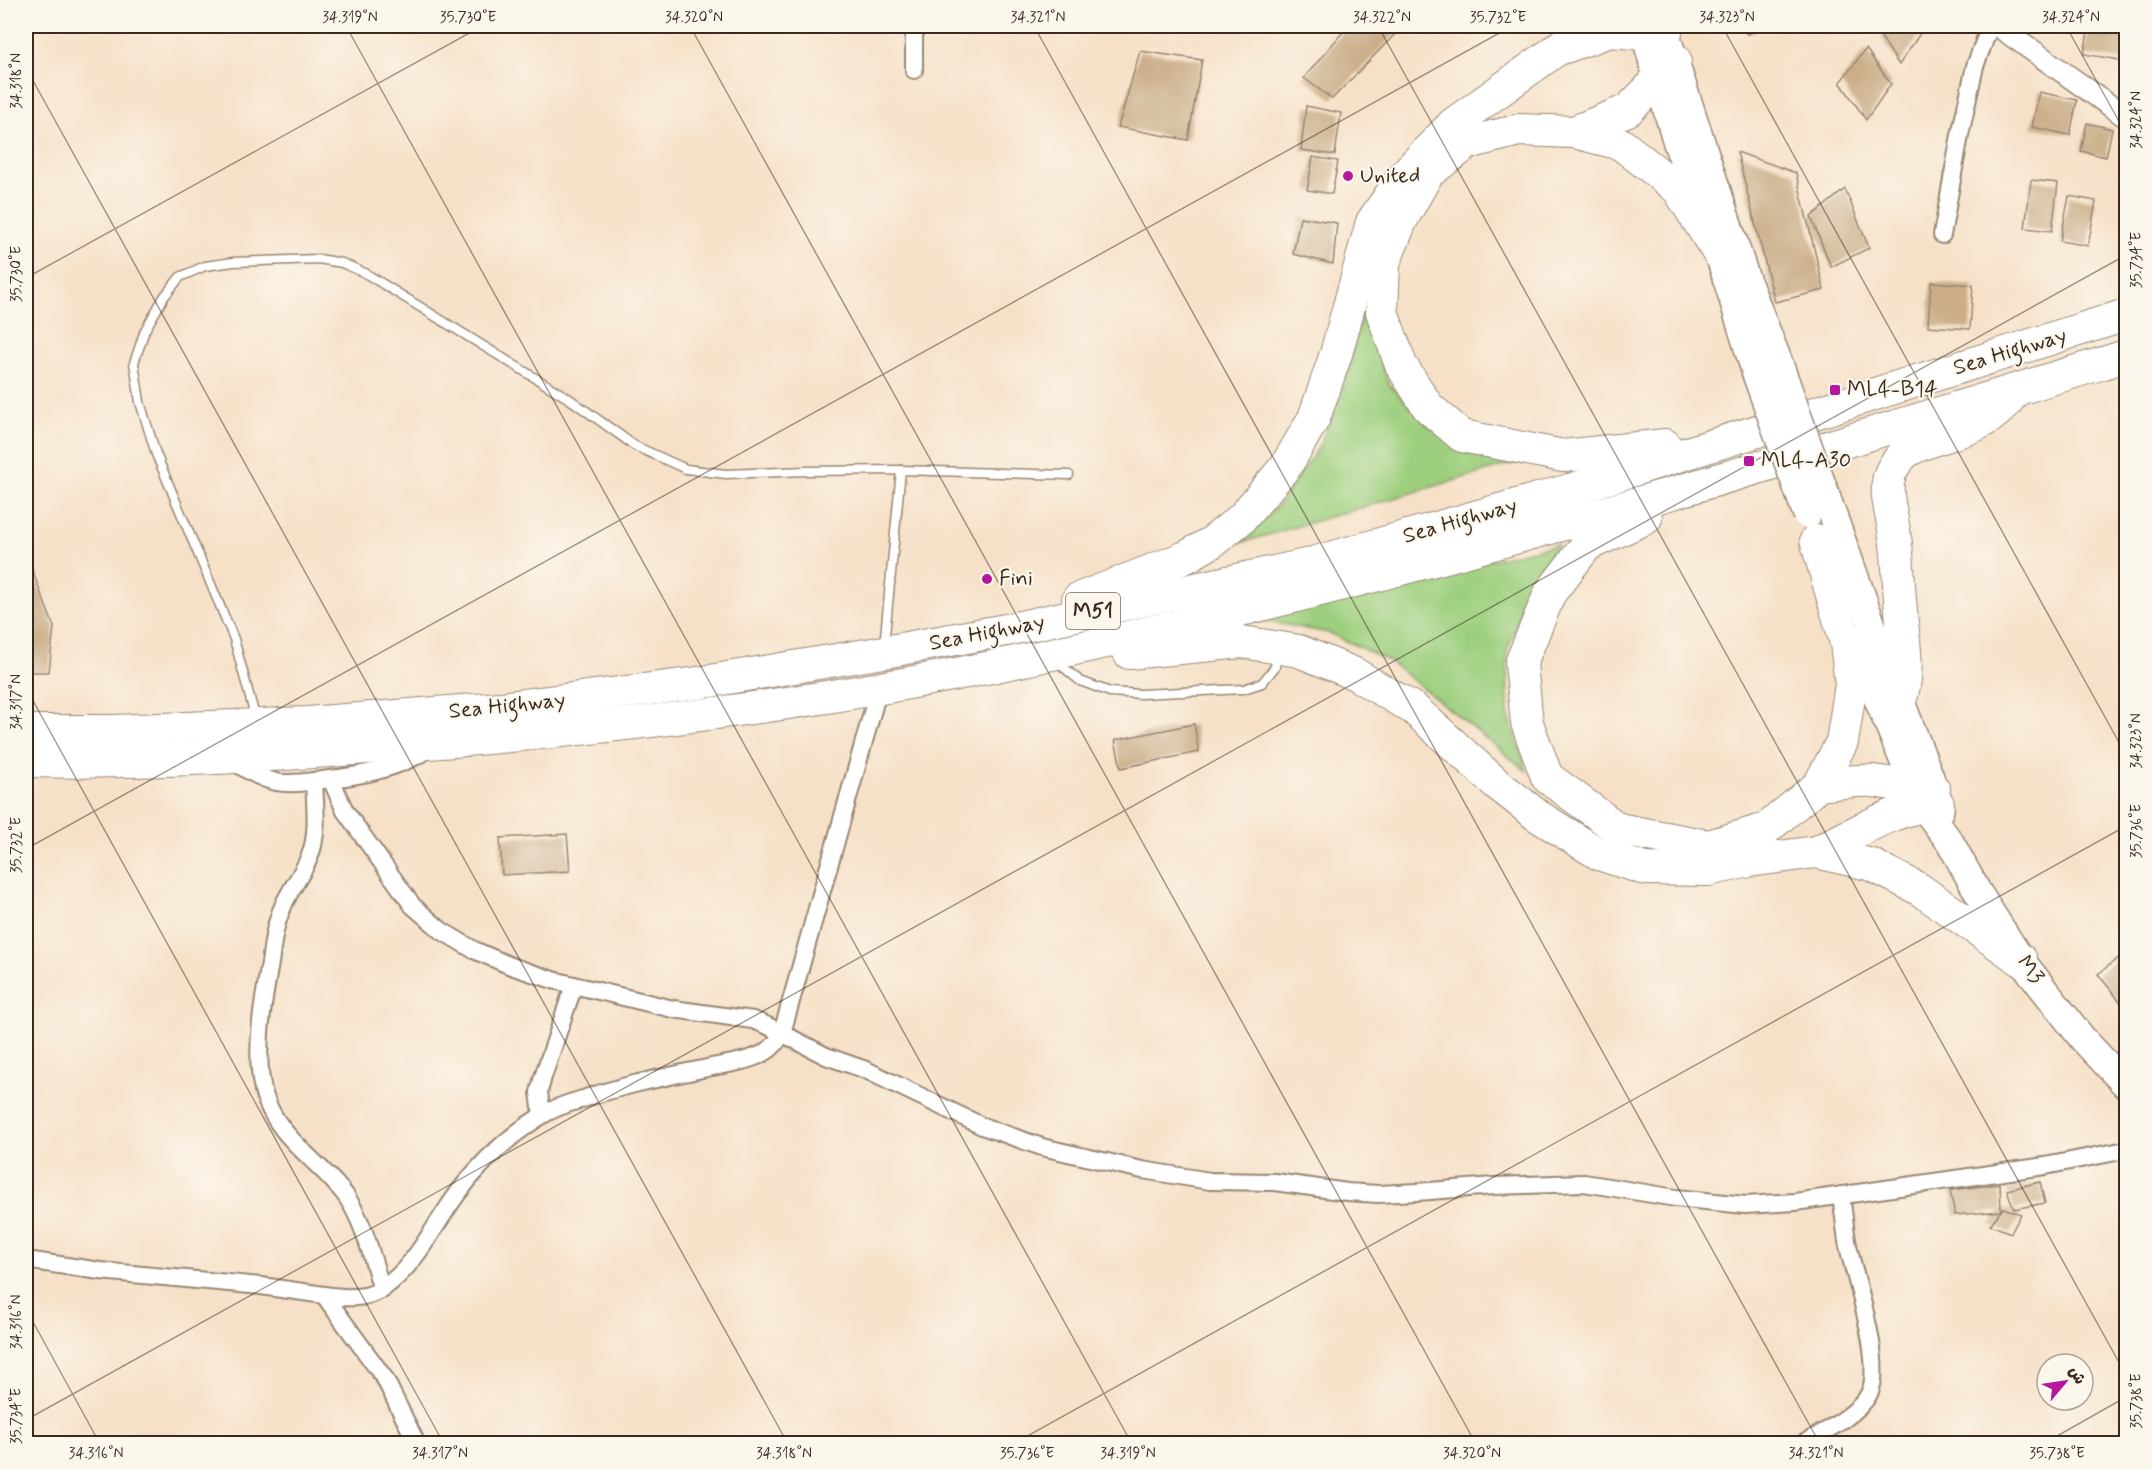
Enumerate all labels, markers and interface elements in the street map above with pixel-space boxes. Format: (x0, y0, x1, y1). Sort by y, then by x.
text: 34.319°N (322, 8, 378, 28)
text: 35.730°E (440, 8, 497, 28)
text: 34.320°N (665, 8, 723, 28)
text: 34.321°N (1010, 8, 1066, 28)
text: 34.322°N (1353, 8, 1411, 28)
text: 35.732°E (1470, 8, 1526, 28)
text: 34.323°N (1699, 8, 1755, 28)
text: 34.324°N (2042, 8, 2100, 28)
text: 34.318°N (7, 53, 27, 109)
text: 34.324°N (2127, 91, 2147, 149)
place label: United (1360, 162, 1420, 190)
marker: United (1341, 169, 1355, 183)
text: 35.734°E (2127, 232, 2147, 288)
text: 35.730°E (7, 245, 27, 302)
street label: Sea Highway (1950, 321, 2071, 385)
place label: ML4-B14 (1847, 376, 1938, 404)
marker: ML4-B14 (1828, 383, 1842, 397)
place label: ML4-A30 (1761, 447, 1851, 475)
marker: ML4-A30 (1742, 454, 1756, 468)
street label: Sea Highway (1400, 491, 1521, 553)
place label: Fini (999, 565, 1033, 593)
marker: Fini (980, 572, 994, 586)
road number: M51 (1066, 593, 1120, 629)
street label: Sea Highway (927, 608, 1048, 661)
text: 34.317°N (7, 674, 27, 730)
street label: Sea Highway (447, 686, 567, 729)
text: 34.323°N (2127, 713, 2147, 769)
text: 35.736°E (2127, 803, 2147, 858)
text: 35.732°E (7, 817, 27, 873)
street label: M3 (2010, 950, 2050, 990)
text: 34.316°N (7, 1295, 27, 1349)
north arrow (2035, 1352, 2095, 1412)
text: ش (2063, 1363, 2090, 1388)
text: 35.738°E (2127, 1373, 2147, 1429)
text: 35.734°E (7, 1388, 27, 1444)
text: 34.316°N (69, 1444, 123, 1464)
text: 34.317°N (412, 1444, 468, 1464)
text: 34.318°N (756, 1444, 812, 1464)
text: 35.736°E (1000, 1444, 1055, 1464)
text: 34.319°N (1100, 1444, 1156, 1464)
text: 34.320°N (1443, 1444, 1501, 1464)
text: 34.321°N (1788, 1444, 1844, 1464)
text: 35.738°E (2029, 1444, 2085, 1464)

